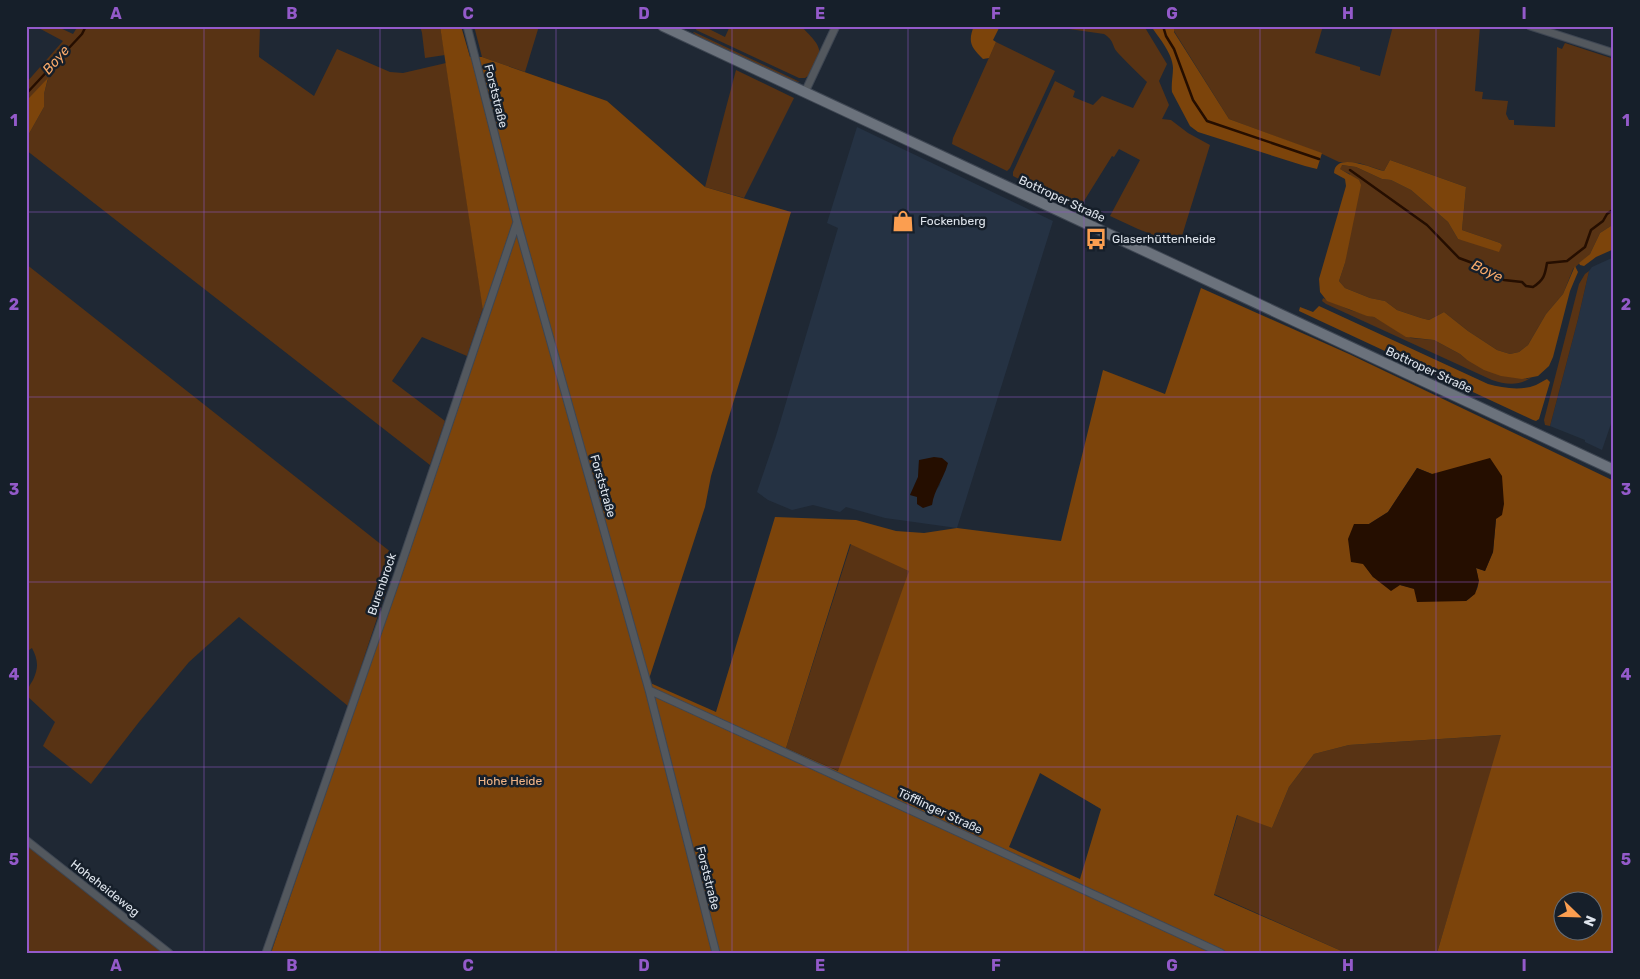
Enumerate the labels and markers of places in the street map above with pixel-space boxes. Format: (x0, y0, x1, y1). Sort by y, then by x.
shop icon: Fockenberg (890, 208, 916, 234)
place label: Fockenberg (920, 214, 986, 228)
bus stop icon: Glaserhüttenheide (1083, 226, 1109, 252)
place label: Glaserhüttenheide (1112, 232, 1216, 246)

